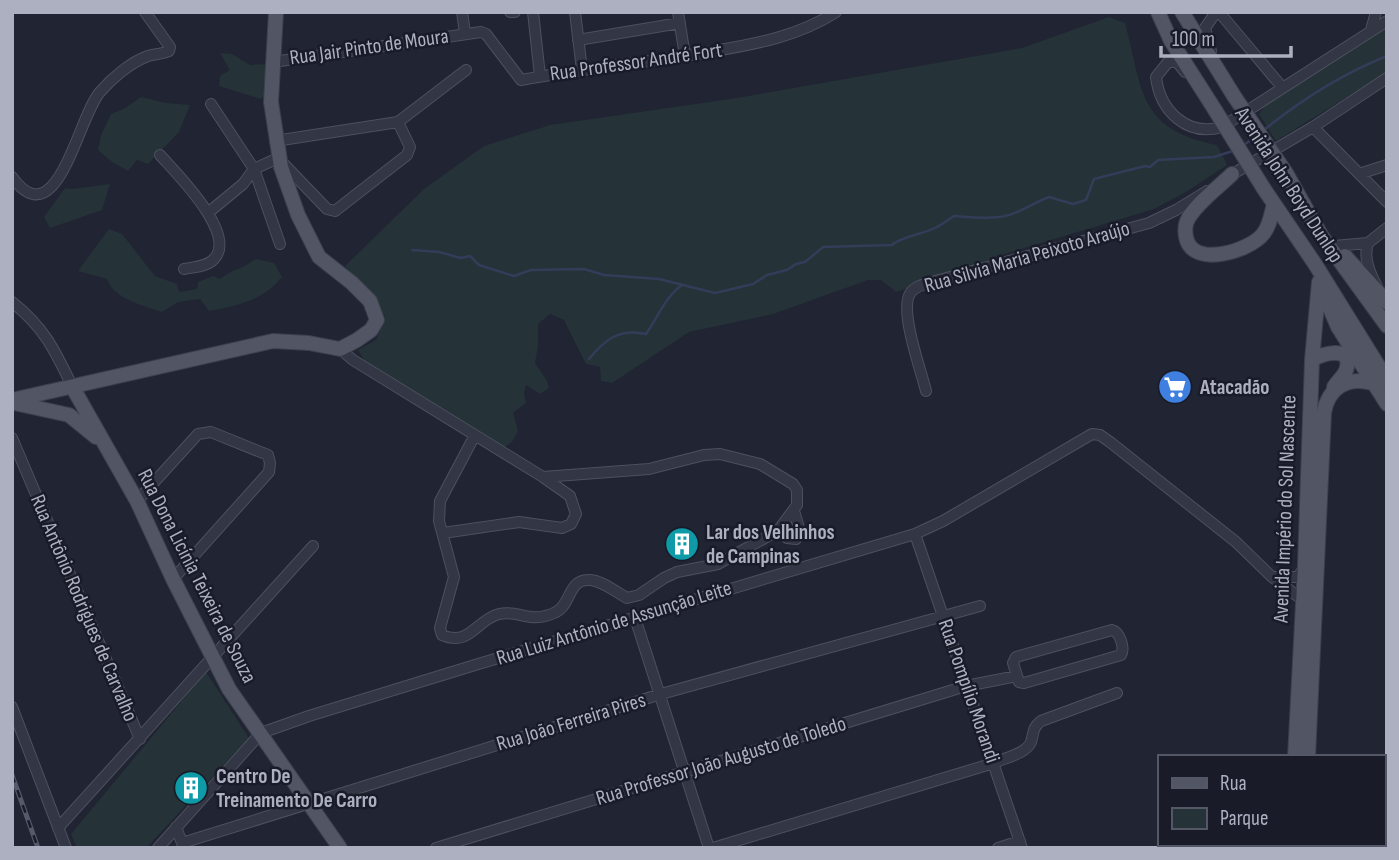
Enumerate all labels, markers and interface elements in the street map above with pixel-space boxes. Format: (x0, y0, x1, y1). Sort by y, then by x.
scale bar (1161, 14, 1290, 58)
street label: Rua Jair Pinto de Moura (288, 23, 450, 71)
text: 100 m (1172, 27, 1215, 52)
street label: Rua Professor André Fort (548, 38, 724, 86)
street label: Avenida John Boyd Dunlop (1229, 102, 1348, 267)
street label: Rua Silvia Maria Peixoto Araújo (922, 216, 1132, 298)
supermarket icon: Atacadão (1156, 368, 1194, 406)
place label: Atacadão (1199, 375, 1270, 400)
street label: Avenida Império do Sol Nascente (1268, 395, 1301, 624)
street label: Rua Dona Licínia Teixeira de Souza (132, 465, 262, 687)
street label: Rua Antônio Rodrigues de Carvalho (25, 491, 143, 725)
place label: Lar dos Velhinhos de Campinas (706, 520, 835, 569)
building icon: Lar dos Velhinhos de Campinas (663, 525, 701, 563)
street label: Rua Luiz Antônio de Assunção Leite (493, 575, 735, 671)
street label: Rua Pompílio Morandi (933, 616, 1005, 766)
street label: Rua João Ferreira Pires (493, 687, 649, 757)
street label: Rua Professor João Augusto de Toledo (593, 711, 849, 811)
legend (1158, 755, 1385, 846)
place label: Centro De Treinamento De Carro (216, 764, 377, 813)
building icon: Centro De Treinamento De Carro (172, 769, 210, 807)
text: Rua (1220, 771, 1247, 796)
text: Parque (1220, 806, 1268, 831)

